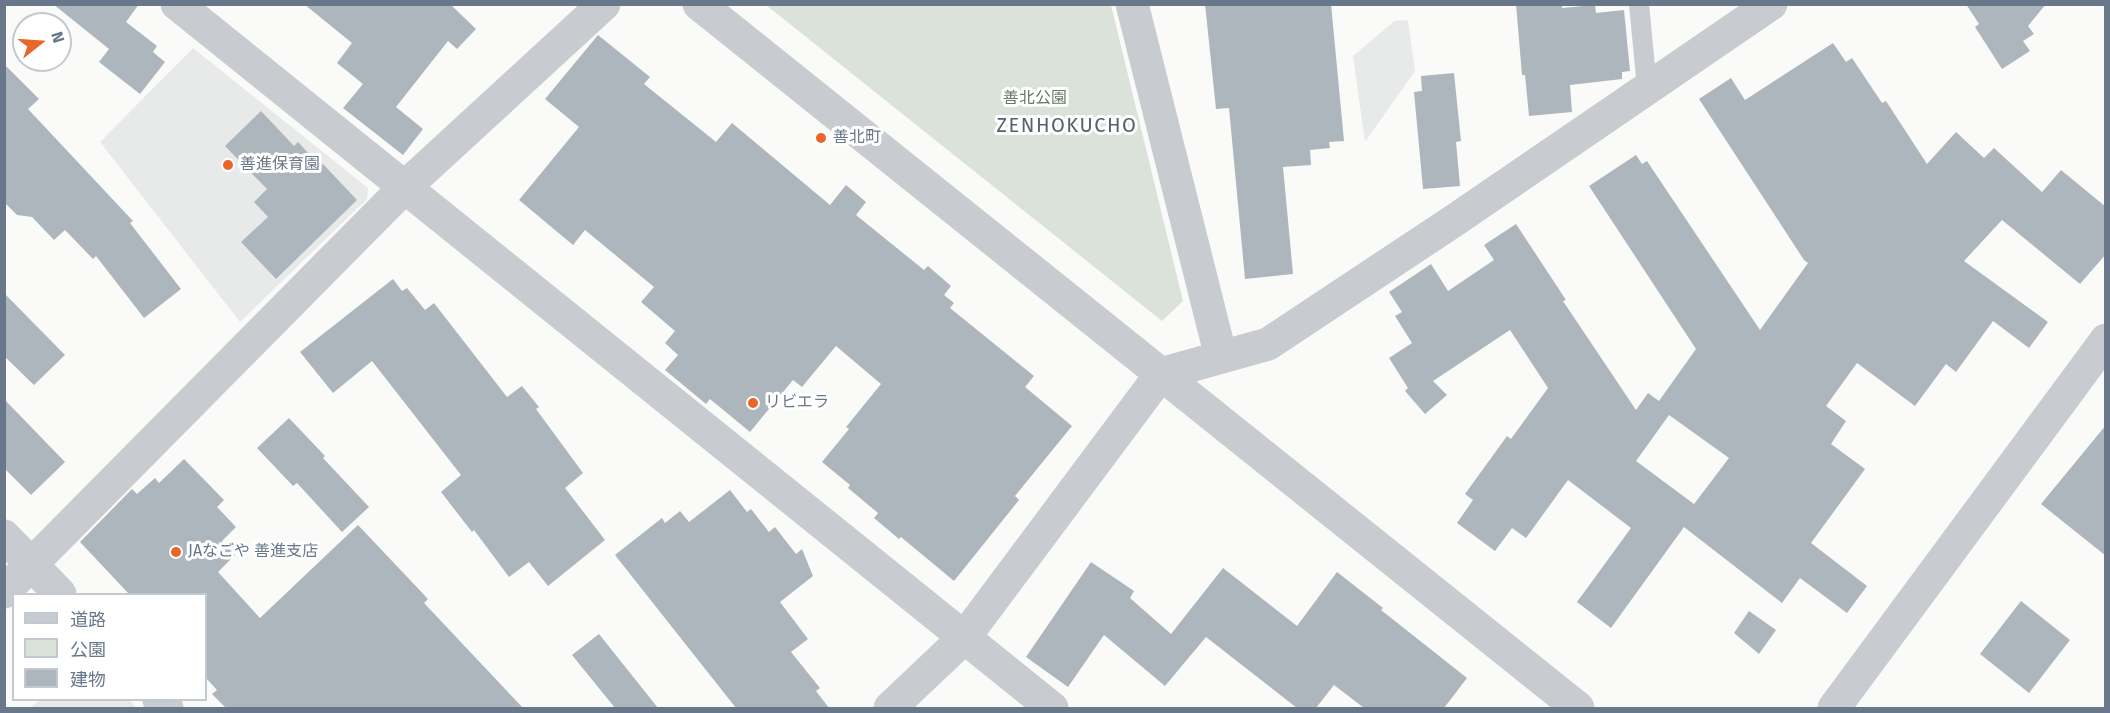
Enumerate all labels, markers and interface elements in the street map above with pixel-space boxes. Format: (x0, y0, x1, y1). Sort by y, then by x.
north arrow (12, 12, 72, 72)
text: N (47, 29, 68, 45)
park label: 善北公園 (1003, 89, 1067, 109)
district label: ZENHOKUCHO (997, 114, 1137, 138)
place label: 善北町 (833, 128, 881, 148)
marker: 善北町 (814, 131, 828, 145)
place label: 善進保育園 (240, 155, 320, 175)
marker: 善進保育園 (221, 158, 235, 172)
place label: リビエラ (765, 393, 829, 413)
marker: リビエラ (746, 396, 760, 410)
place label: JAなごや 善進支店 (188, 542, 318, 562)
marker: JAなごや 善進支店 (169, 545, 183, 559)
legend (12, 593, 207, 701)
text: 道路 (70, 609, 106, 631)
text: 公園 (70, 639, 106, 661)
text: 建物 (70, 669, 106, 691)

